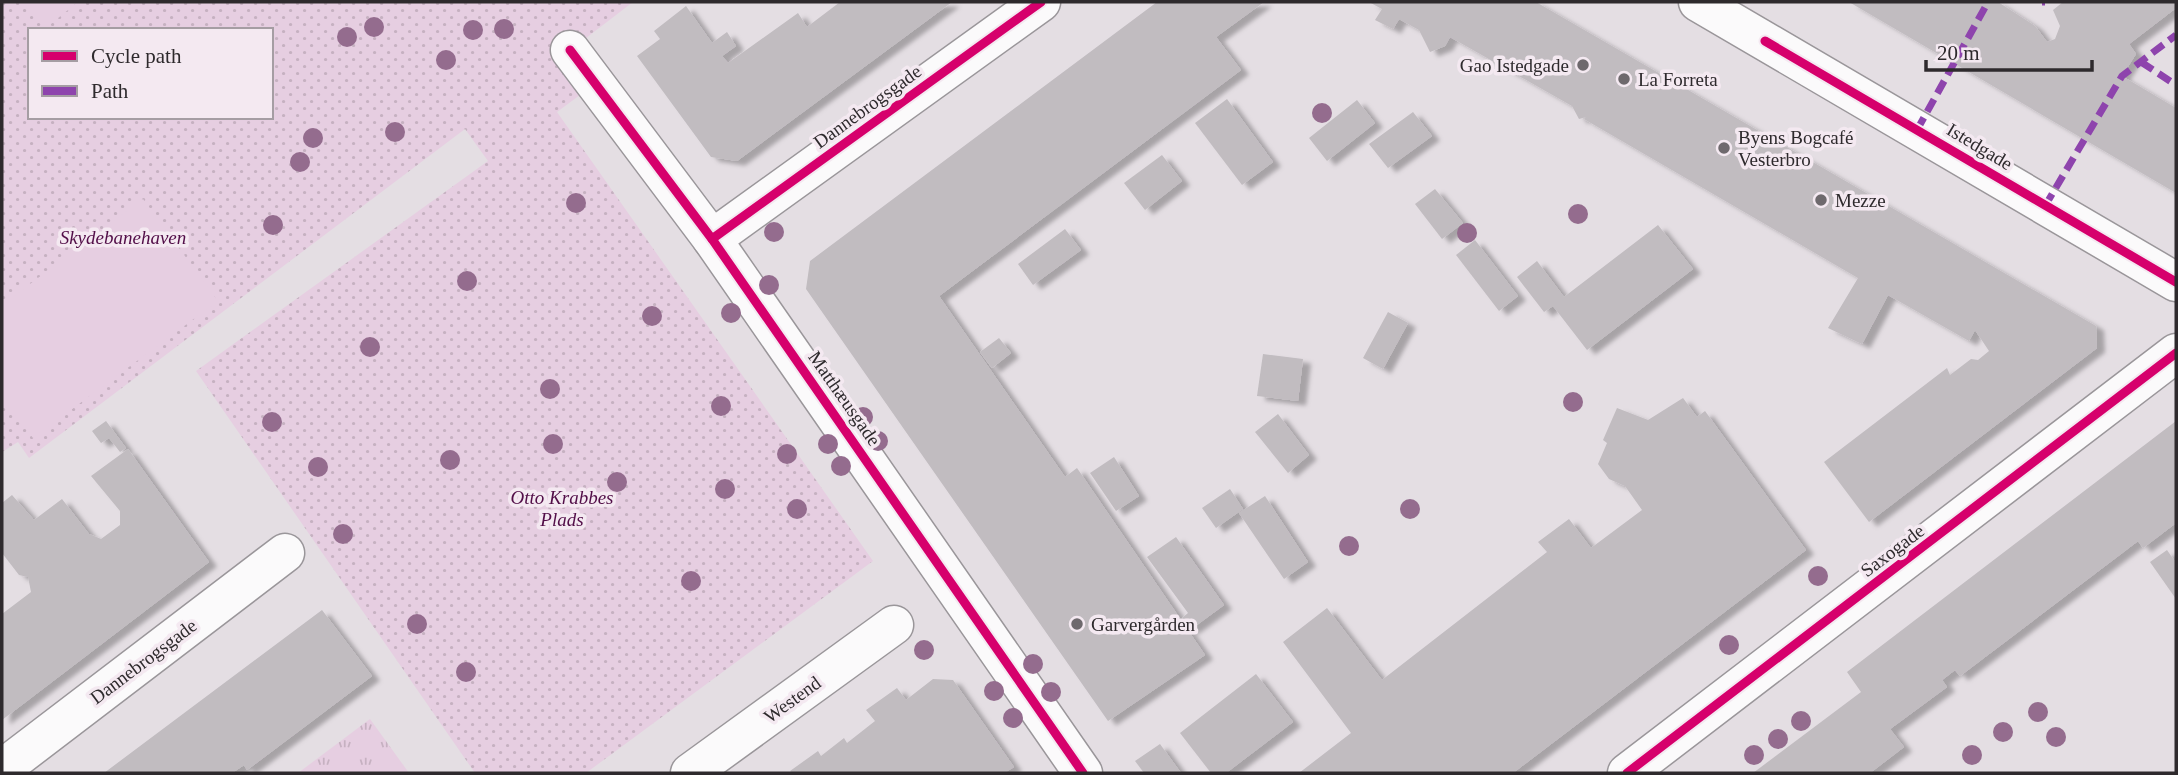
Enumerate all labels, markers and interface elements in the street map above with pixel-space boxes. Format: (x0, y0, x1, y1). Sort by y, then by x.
legend (28, 28, 273, 119)
scale bar (1926, 28, 2092, 72)
text: 20 m (1937, 41, 1980, 65)
text: Cycle path (91, 44, 182, 68)
place label: Gao Istedgade (1460, 55, 1569, 76)
marker: Gao Istedgade (1575, 57, 1591, 73)
street label: Dannebrogsgade (809, 60, 925, 152)
place label: La Forreta (1638, 69, 1718, 90)
marker: La Forreta (1616, 71, 1632, 87)
text: Path (91, 79, 129, 103)
street label: Istedgade (1943, 119, 2016, 174)
place label: Byens Bogcafé Vesterbro (1738, 127, 1854, 170)
marker: Byens Bogcafé Vesterbro (1716, 140, 1732, 156)
place label: Mezze (1835, 190, 1886, 211)
marker: Mezze (1813, 192, 1829, 208)
park label: Skydebanehaven (60, 227, 186, 248)
street label: Matthæusgade (804, 347, 885, 450)
park label: Otto Krabbes Plads (511, 487, 613, 530)
street label: Saxogade (1856, 520, 1928, 581)
place label: Garvergården (1091, 614, 1196, 635)
street label: Dannebrogsgade (86, 615, 201, 708)
marker: Garvergården (1069, 616, 1085, 632)
street label: Westend (760, 672, 825, 727)

